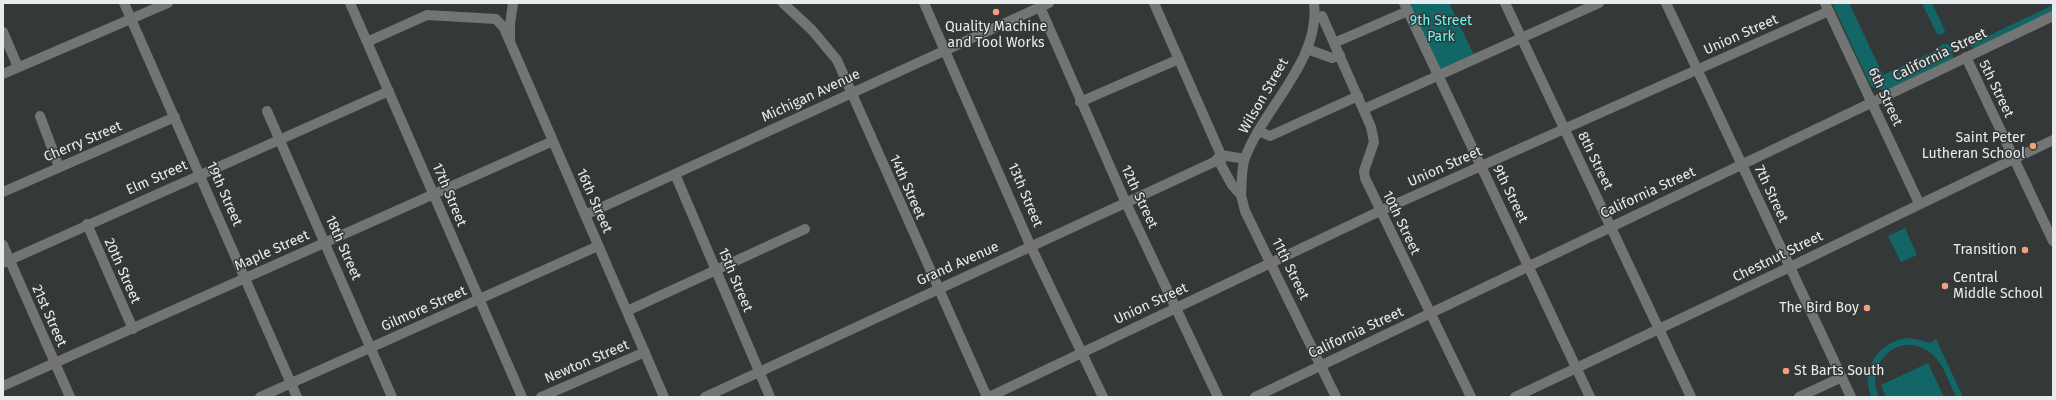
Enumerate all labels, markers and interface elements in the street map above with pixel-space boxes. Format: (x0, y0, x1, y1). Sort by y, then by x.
marker: Quality Machine and Tool Works (991, 7, 1001, 17)
street label: Union Street (1701, 11, 1781, 59)
park label: 9th Street Park (1410, 13, 1472, 46)
place label: Quality Machine and Tool Works (945, 19, 1047, 52)
street label: California Street (1890, 25, 1990, 85)
street label: Wilson Street (1236, 55, 1292, 137)
street label: 5th Street (1975, 58, 2017, 120)
street label: 6th Street (1864, 65, 1906, 129)
street label: Michigan Avenue (759, 66, 863, 126)
street label: Cherry Street (42, 118, 124, 166)
street label: 8th Street (1574, 129, 1616, 193)
place label: Saint Peter Lutheran School (1922, 130, 2025, 162)
marker: Saint Peter Lutheran School (2028, 141, 2038, 151)
street label: Union Street (1405, 143, 1485, 191)
street label: 14th Street (885, 152, 929, 222)
street label: Elm Street (124, 157, 190, 199)
street label: 19th Street (202, 159, 246, 229)
street label: 13th Street (1004, 160, 1046, 230)
street label: 17th Street (428, 161, 470, 229)
street label: 9th Street (1489, 162, 1531, 226)
street label: 12th Street (1117, 163, 1161, 231)
street label: 7th Street (1750, 163, 1792, 225)
street label: California Street (1598, 164, 1698, 222)
street label: 16th Street (572, 166, 616, 236)
street label: 10th Street (1378, 188, 1424, 258)
street label: 18th Street (321, 213, 365, 283)
street label: Maple Street (232, 227, 312, 275)
street label: Chestnut Street (1730, 228, 1826, 286)
street label: 11th Street (1268, 235, 1312, 303)
street label: 20th Street (100, 236, 144, 306)
street label: Grand Avenue (914, 238, 1002, 290)
place label: Transition (1954, 242, 2017, 258)
street label: 15th Street (714, 245, 756, 315)
marker: Transition (2020, 245, 2030, 255)
place label: Central Middle School (1953, 270, 2043, 302)
street label: Union Street (1111, 280, 1191, 328)
marker: Central Middle School (1940, 281, 1950, 291)
street label: 21st Street (28, 282, 70, 350)
street label: Gilmore Street (379, 283, 469, 335)
place label: The Bird Boy (1779, 300, 1859, 316)
marker: The Bird Boy (1862, 303, 1872, 313)
street label: California Street (1306, 304, 1406, 362)
street label: Newton Street (542, 337, 632, 387)
place label: St Barts South (1794, 363, 1884, 379)
marker: St Barts South (1781, 366, 1791, 376)

